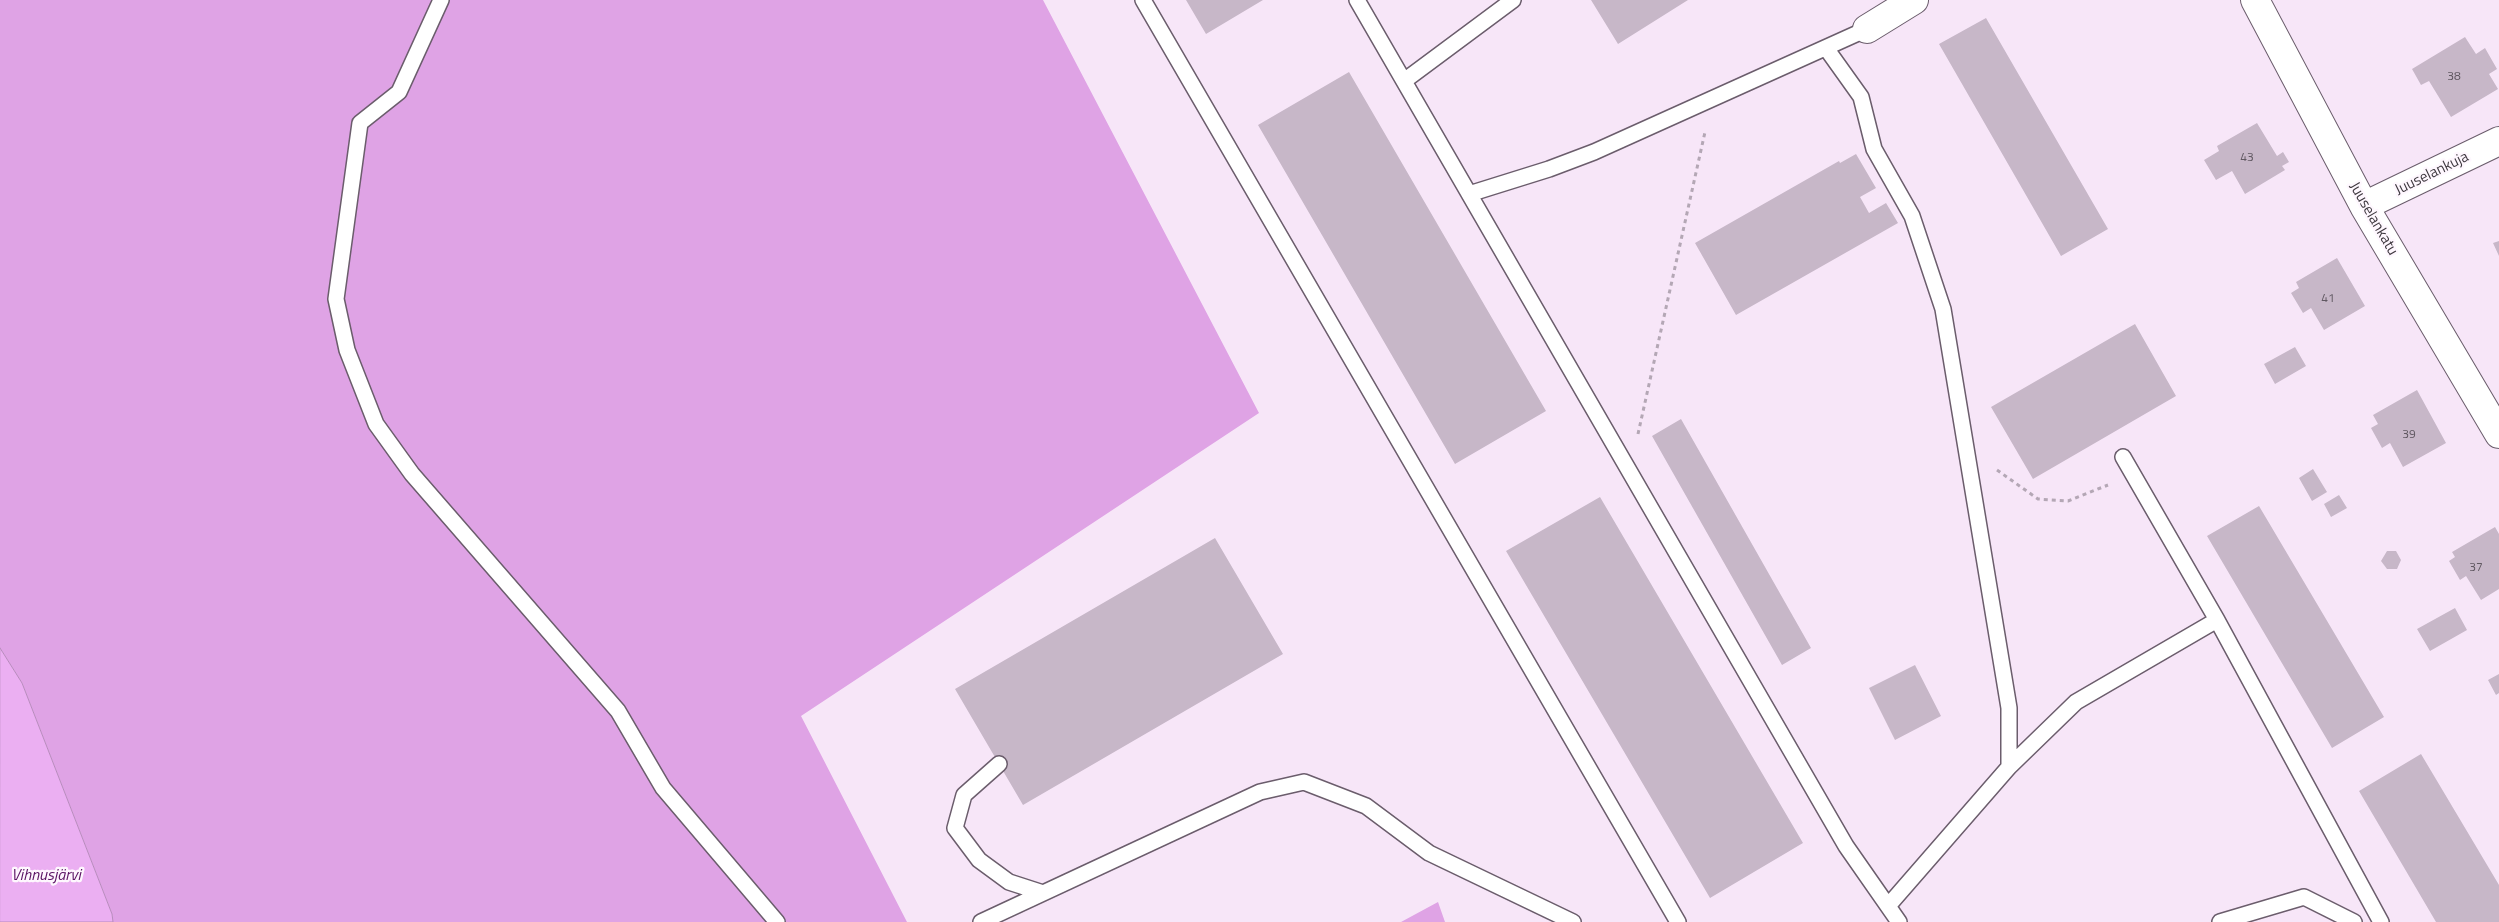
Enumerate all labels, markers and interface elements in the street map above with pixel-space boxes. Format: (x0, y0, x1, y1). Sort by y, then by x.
house number: 38 (2447, 70, 2461, 84)
street label: Juuselankuja (2392, 148, 2472, 200)
house number: 43 (2240, 151, 2254, 165)
street label: Juuselankatu (2345, 179, 2401, 259)
house number: 41 (2321, 292, 2335, 306)
house number: 39 (2402, 428, 2416, 442)
house number: 37 (2469, 561, 2483, 575)
water label: Vihnusjärvi (11, 866, 81, 886)

